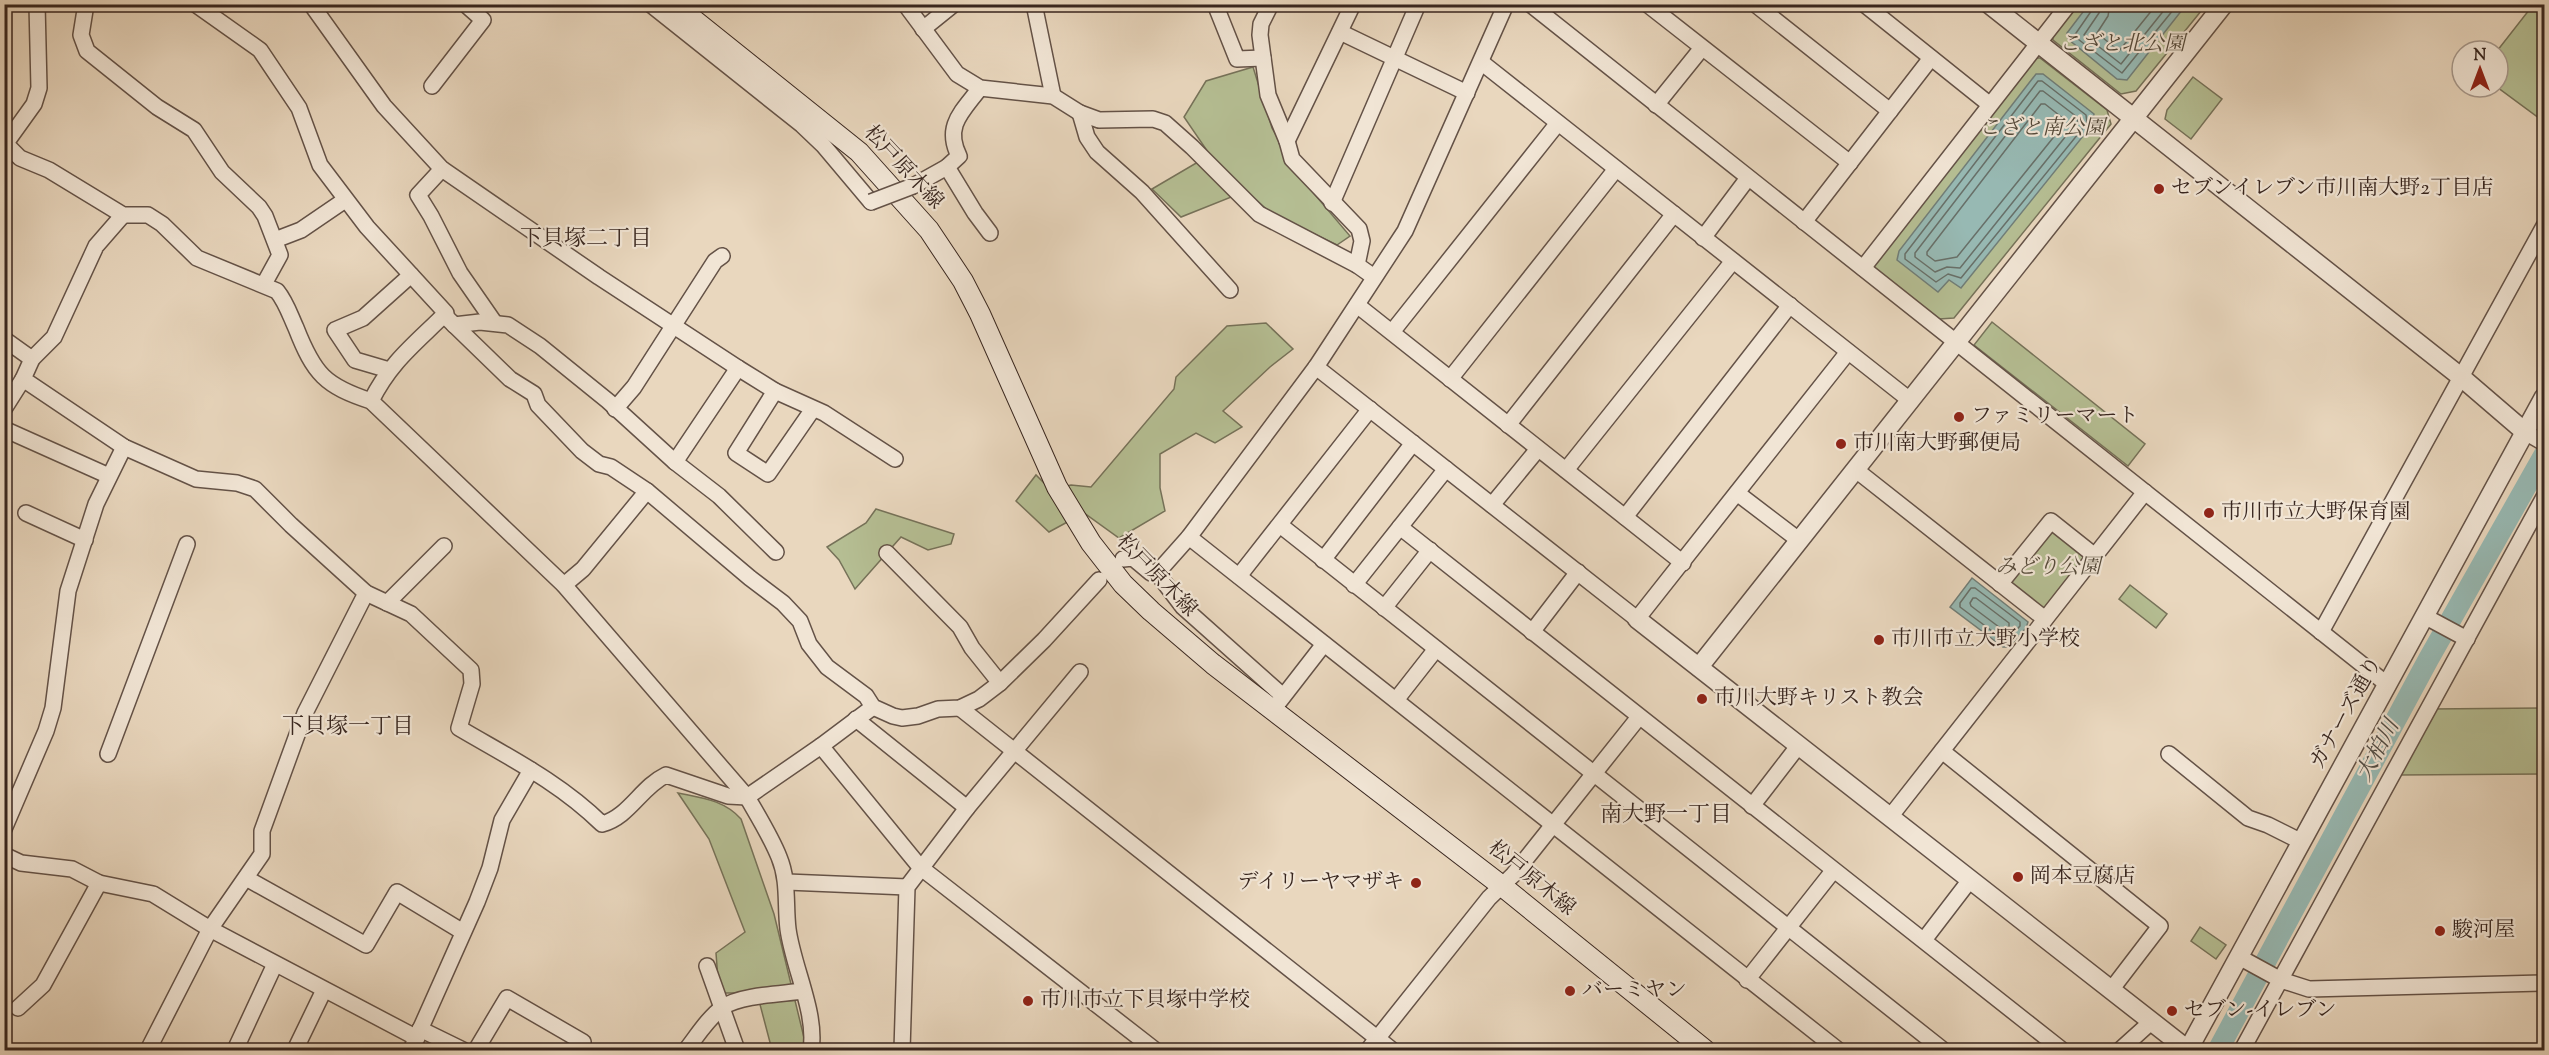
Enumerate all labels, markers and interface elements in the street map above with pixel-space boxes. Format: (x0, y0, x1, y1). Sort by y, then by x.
park label: こざと北公園 (2059, 30, 2188, 60)
north arrow (2450, 39, 2510, 99)
text: N (2474, 45, 2487, 68)
park label: こざと南公園 (1979, 114, 2108, 144)
street label: 松戸原木線 (856, 119, 950, 217)
place label: セブンイレブン市川南大野2丁目店 (2171, 174, 2493, 204)
marker: セブンイレブン市川南大野2丁目店 (2152, 182, 2166, 196)
district label: 下貝塚二丁目 (520, 224, 652, 256)
place label: ファミリーマート (1971, 402, 2139, 432)
marker: ファミリーマート (1952, 410, 1966, 424)
place label: 市川南大野郵便局 (1853, 429, 2021, 459)
marker: 市川南大野郵便局 (1834, 437, 1848, 451)
place label: 市川市立大野保育園 (2221, 498, 2410, 528)
marker: 市川市立大野保育園 (2202, 506, 2216, 520)
street label: 松戸原木線 (1109, 528, 1203, 624)
park label: みどり公園 (1996, 553, 2103, 583)
place label: 市川市立大野小学校 (1891, 625, 2080, 655)
marker: 市川市立大野小学校 (1872, 633, 1886, 647)
street label: ガナーズ通り (2304, 651, 2390, 775)
place label: 市川大野キリスト教会 (1714, 684, 1924, 714)
marker: 市川大野キリスト教会 (1695, 692, 1709, 706)
district label: 下貝塚一丁目 (282, 712, 414, 744)
water label: 大柏川 (2349, 713, 2410, 788)
district label: 南大野一丁目 (1600, 800, 1732, 832)
street label: 松戸原木線 (1481, 834, 1581, 924)
place label: 岡本豆腐店 (2030, 862, 2135, 892)
place label: デイリーヤマザキ (1237, 868, 1404, 898)
marker: 岡本豆腐店 (2011, 870, 2025, 884)
marker: デイリーヤマザキ (1409, 876, 1423, 890)
place label: 駿河屋 (2452, 916, 2515, 946)
marker: 駿河屋 (2433, 924, 2447, 938)
place label: バーミヤン (1582, 976, 1687, 1006)
marker: バーミヤン (1563, 984, 1577, 998)
place label: 市川市立下貝塚中学校 (1040, 986, 1250, 1016)
marker: 市川市立下貝塚中学校 (1021, 994, 1035, 1008)
place label: セブン-イレブン (2184, 996, 2336, 1026)
marker: セブン-イレブン (2165, 1004, 2179, 1018)

